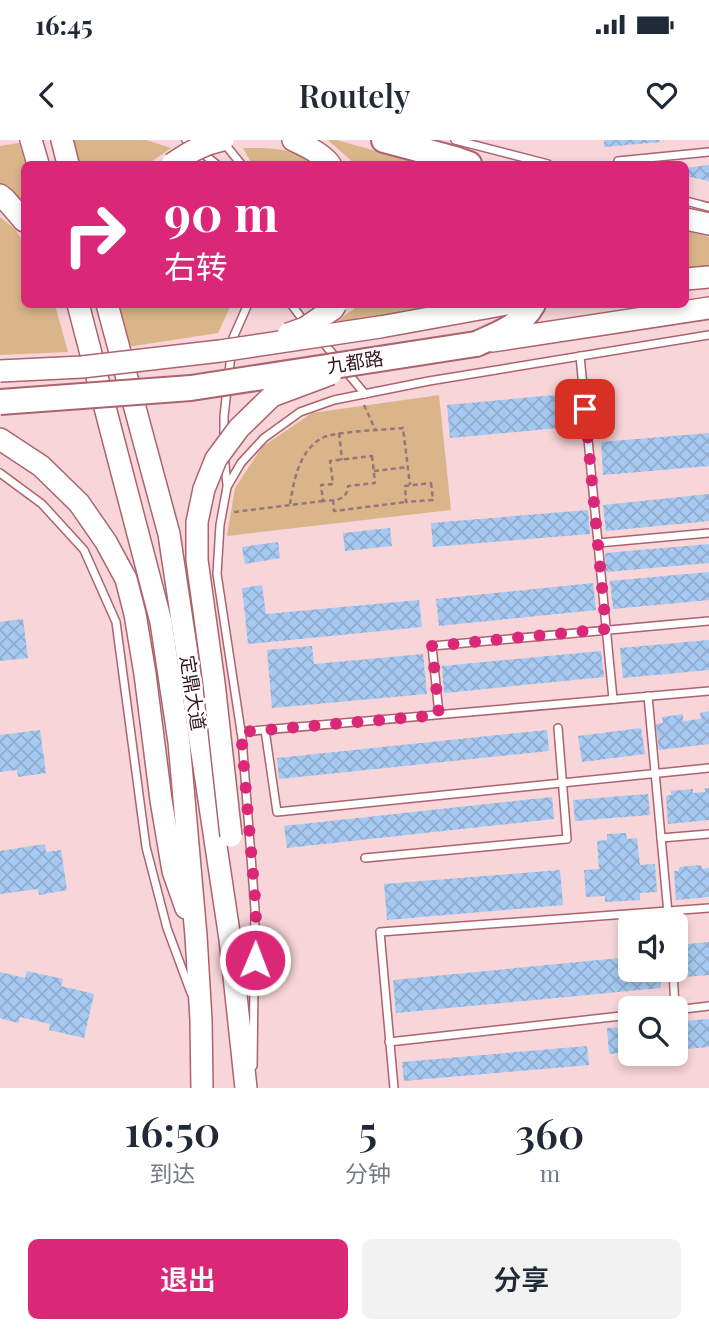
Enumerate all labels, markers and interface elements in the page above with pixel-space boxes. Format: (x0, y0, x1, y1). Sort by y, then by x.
text: 16:45 (35, 7, 93, 42)
text: Routely (298, 73, 411, 116)
icon: back (28, 76, 66, 114)
icon: heart (643, 76, 681, 114)
text: 90 m (164, 179, 278, 244)
icon: right (49, 189, 140, 280)
text: 右转 (164, 244, 228, 287)
street label: 九都路 (325, 344, 385, 378)
pin (555, 379, 615, 439)
icon: arrive (566, 390, 604, 428)
street label: 定鼎大道 (175, 653, 213, 732)
map controls (618, 912, 688, 1066)
button: sound (618, 912, 688, 982)
position arrow (218, 923, 292, 997)
button: search (618, 996, 688, 1066)
text: 16:50 (124, 1102, 220, 1158)
text: 5 (358, 1102, 377, 1158)
text: 360 (515, 1104, 585, 1160)
text: 到达 (149, 1157, 195, 1188)
text: 分钟 (345, 1157, 391, 1188)
text: m (540, 1157, 560, 1188)
button: 退出 (28, 1239, 348, 1319)
button: 分享 (362, 1239, 681, 1319)

